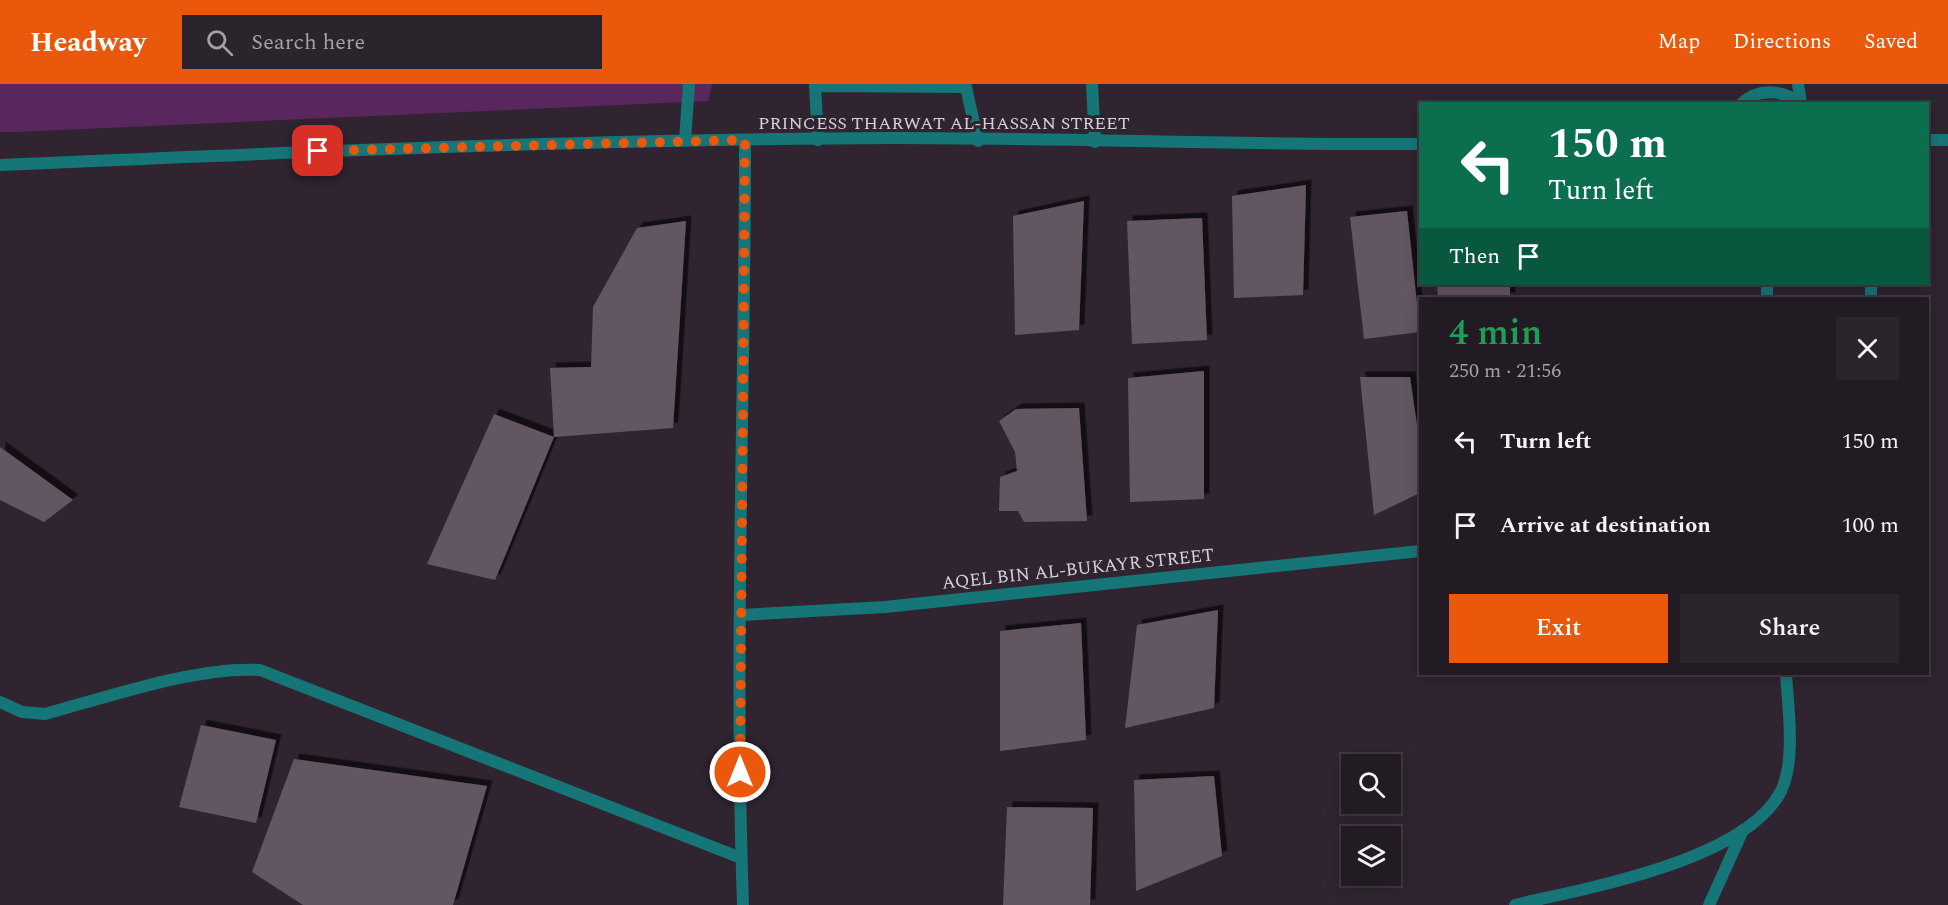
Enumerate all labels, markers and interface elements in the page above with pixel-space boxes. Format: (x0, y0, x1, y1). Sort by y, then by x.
search box (182, 15, 602, 69)
text: Headway (30, 21, 146, 64)
icon: search (203, 26, 236, 59)
text: Search here (251, 26, 365, 59)
text: Map (1658, 26, 1700, 58)
text: Directions (1733, 26, 1831, 58)
text: Saved (1864, 26, 1918, 58)
street label: PRINCESS THARWAT AL-HASSAN STREET (758, 110, 1130, 137)
text: 150 m (1548, 113, 1667, 176)
pin (292, 125, 343, 176)
icon: left (1449, 126, 1527, 204)
icon: arrive (301, 134, 334, 167)
text: Turn left (1548, 170, 1654, 212)
text: Then (1449, 240, 1500, 273)
icon: arrive (1512, 240, 1545, 273)
text: 4 min (1449, 306, 1542, 361)
button: close (1836, 317, 1899, 380)
text: 250 m · 21:56 (1449, 356, 1561, 386)
icon: left (1449, 425, 1482, 458)
text: Turn left (1500, 425, 1592, 458)
text: 150 m (1842, 425, 1899, 458)
icon: arrive (1449, 509, 1482, 542)
text: Arrive at destination (1500, 509, 1711, 542)
text: 100 m (1842, 509, 1899, 542)
street label: AQEL BIN AL-BUKAYR STREET (941, 541, 1215, 597)
button: Exit (1449, 594, 1668, 663)
button: Share (1680, 594, 1899, 663)
position arrow (708, 740, 772, 804)
map controls (1341, 754, 1401, 886)
button: search (1341, 754, 1401, 814)
button: layers (1341, 826, 1401, 886)

